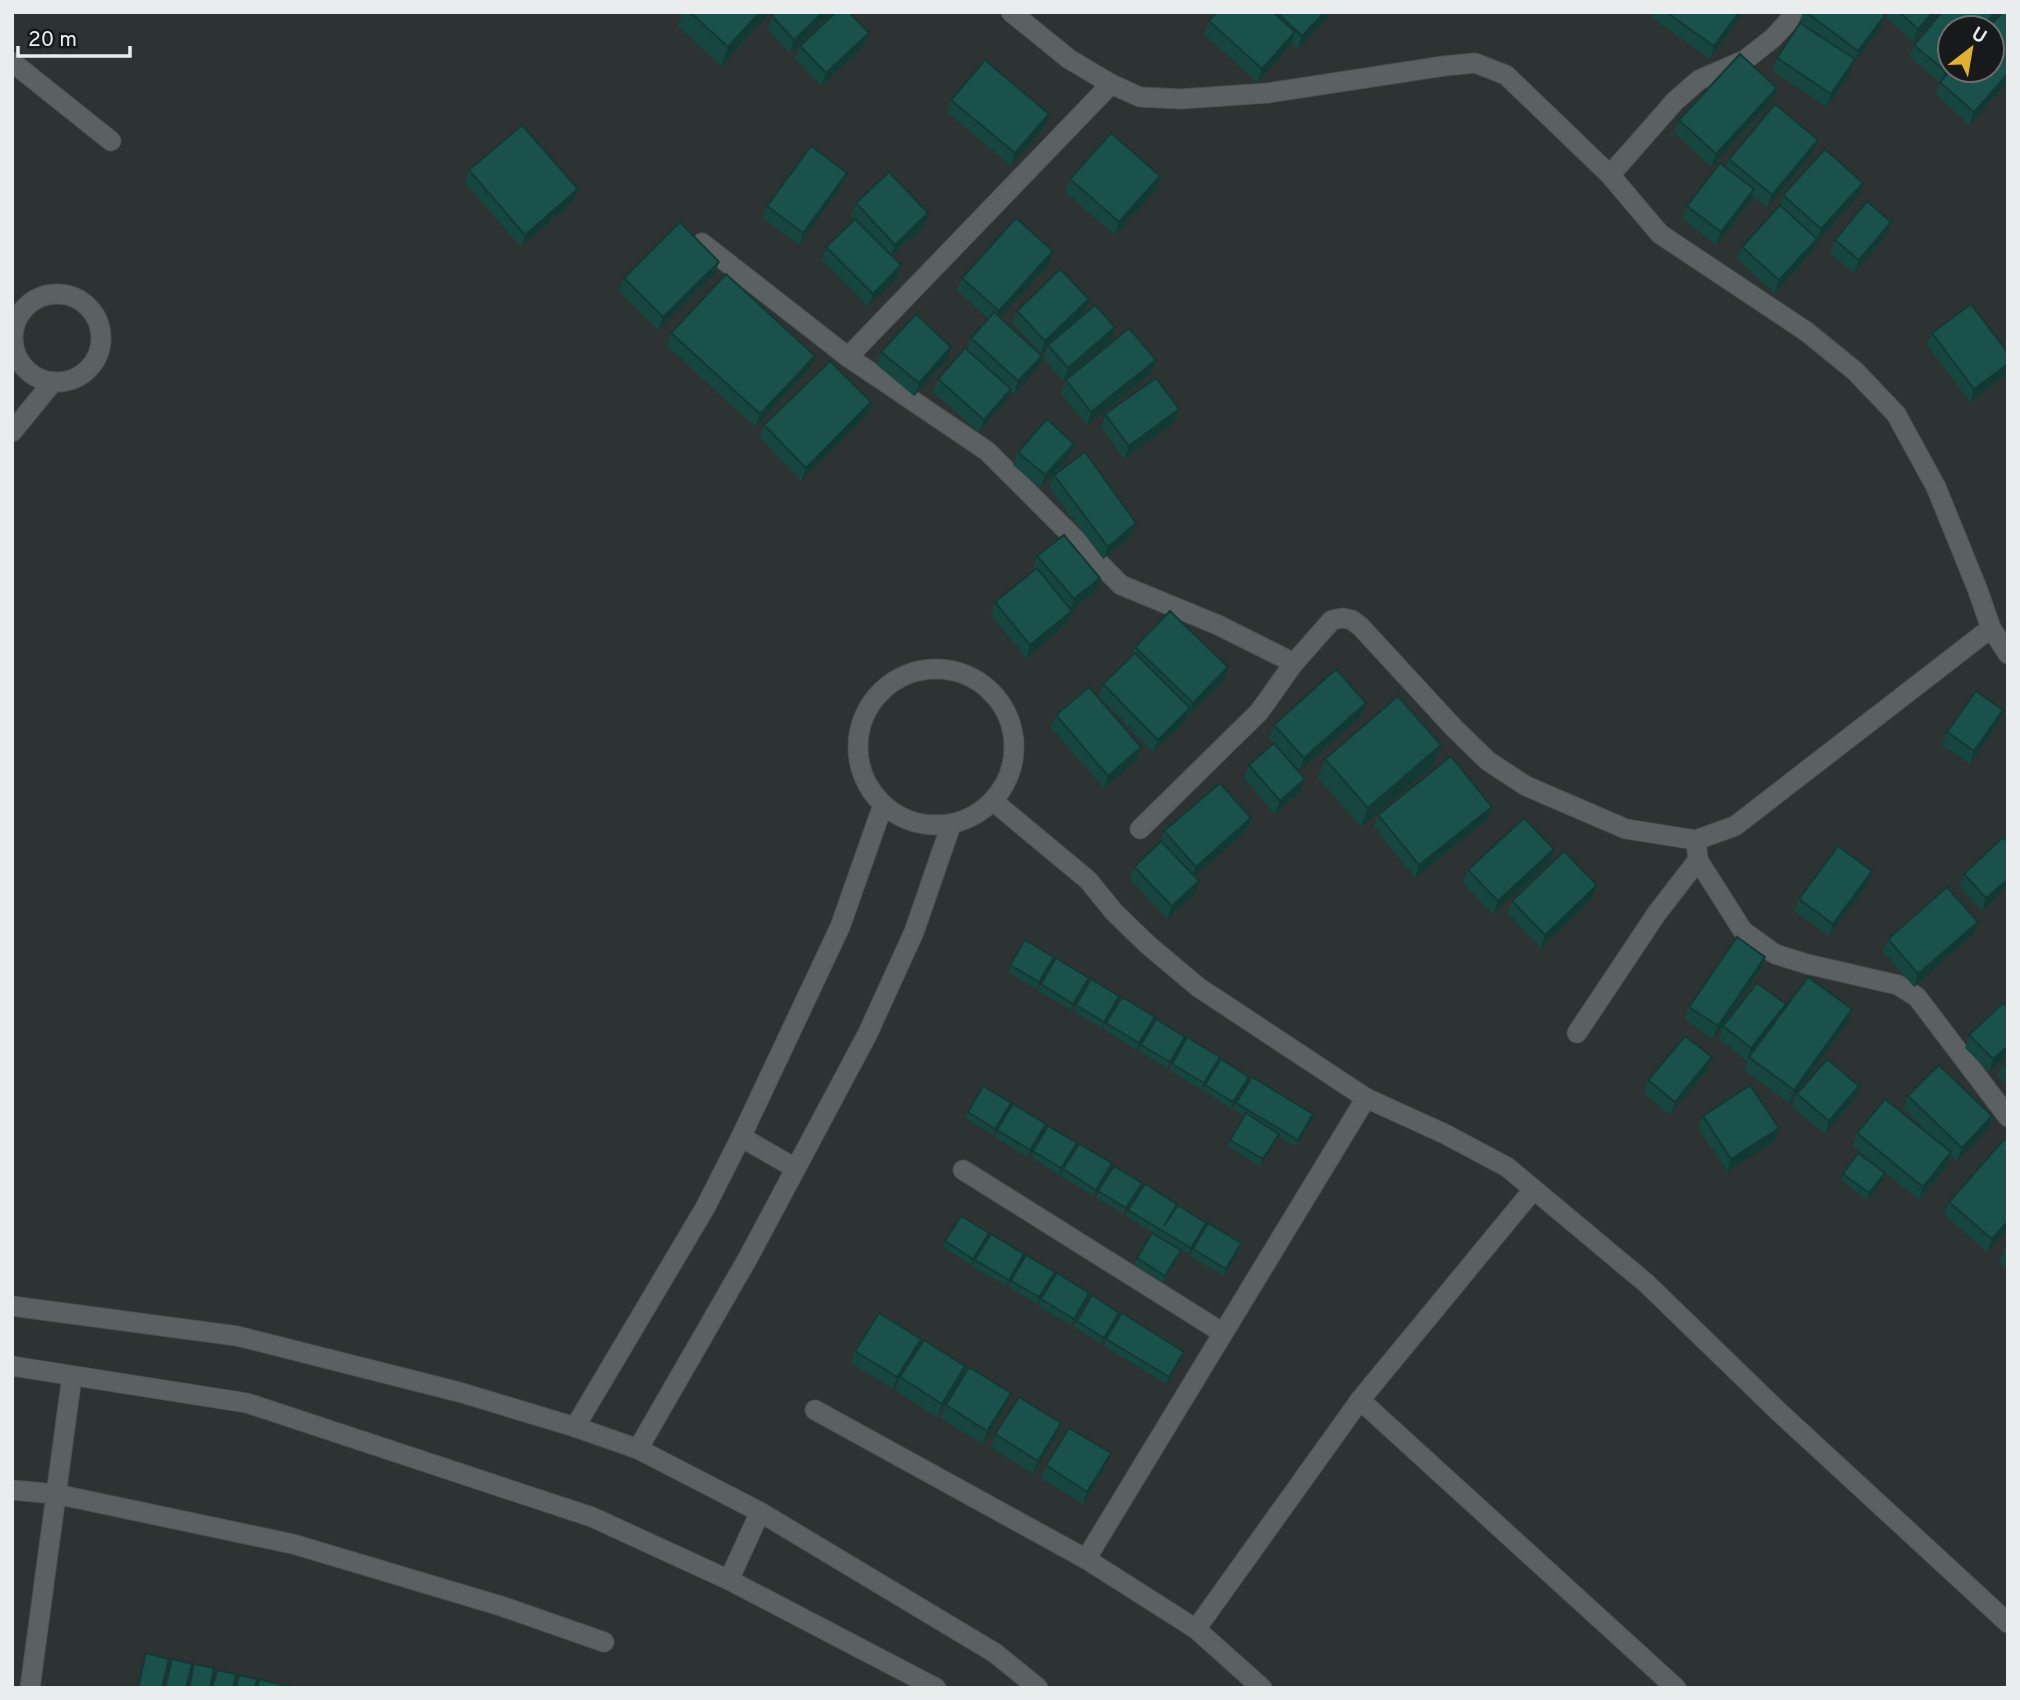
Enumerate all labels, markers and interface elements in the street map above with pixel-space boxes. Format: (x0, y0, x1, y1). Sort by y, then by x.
scale bar (18, 14, 130, 58)
north arrow (1936, 14, 2006, 84)
text: U (1967, 22, 1991, 50)
text: 20 m (28, 27, 77, 54)

